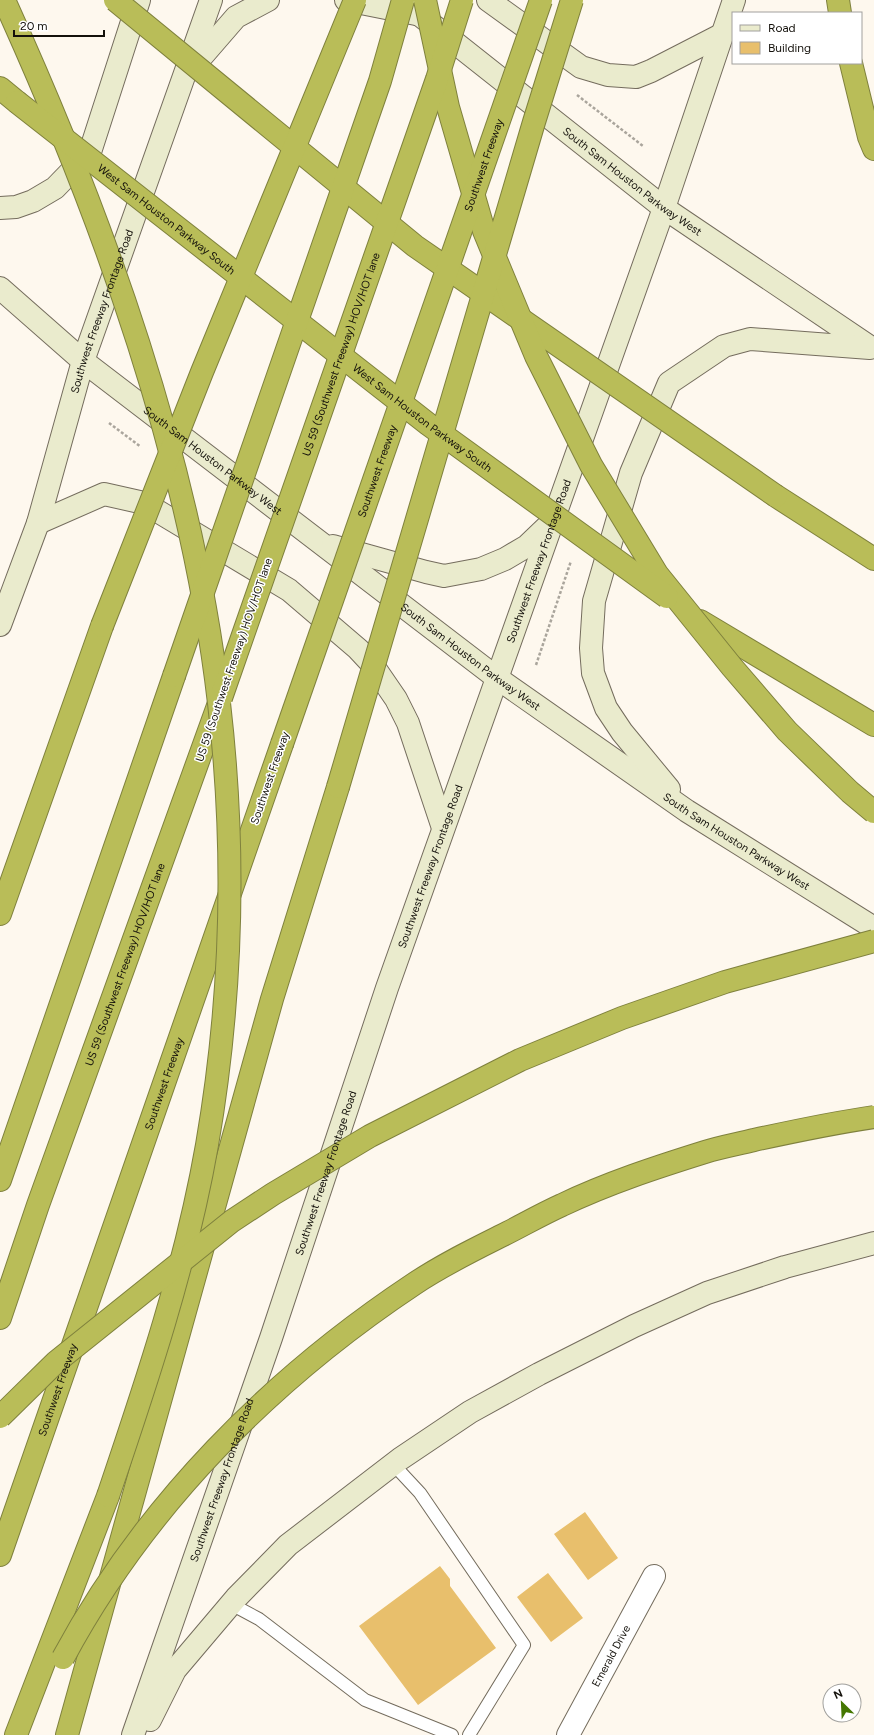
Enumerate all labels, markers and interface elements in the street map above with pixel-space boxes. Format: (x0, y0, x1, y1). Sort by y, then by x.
scale bar (14, 12, 104, 38)
legend (732, 12, 862, 64)
text: 20 m (20, 19, 48, 33)
text: Road (768, 21, 796, 35)
text: Building (768, 41, 811, 55)
street label: Southwest Freeway (461, 117, 506, 213)
street label: South Sam Houston Parkway West (560, 124, 704, 238)
street label: West Sam Houston Parkway South (95, 161, 238, 277)
street label: Southwest Freeway Frontage Road (68, 228, 136, 395)
street label: US 59 (Southwest Freeway) HOV/HOT lane (299, 251, 382, 458)
street label: West Sam Houston Parkway South (350, 361, 495, 475)
street label: South Sam Houston Parkway West (141, 403, 285, 518)
street label: Southwest Freeway (355, 423, 399, 519)
street label: Southwest Freeway Frontage Road (504, 478, 574, 645)
street label: US 59 (Southwest Freeway) HOV/HOT lane (193, 556, 275, 764)
street label: South Sam Houston Parkway West (398, 600, 543, 713)
street label: Southwest Freeway (248, 730, 292, 826)
street label: Southwest Freeway Frontage Road (395, 783, 465, 950)
street label: South Sam Houston Parkway West (661, 790, 812, 893)
street label: US 59 (Southwest Freeway) HOV/HOT lane (82, 861, 167, 1068)
street label: Southwest Freeway (142, 1035, 186, 1132)
street label: Southwest Freeway Frontage Road (292, 1089, 359, 1257)
street label: Southwest Freeway (35, 1341, 80, 1438)
street label: Southwest Freeway Frontage Road (187, 1396, 256, 1564)
street label: Emerald Drive (589, 1623, 633, 1689)
north arrow (822, 1683, 862, 1723)
text: N (832, 1687, 845, 1702)

